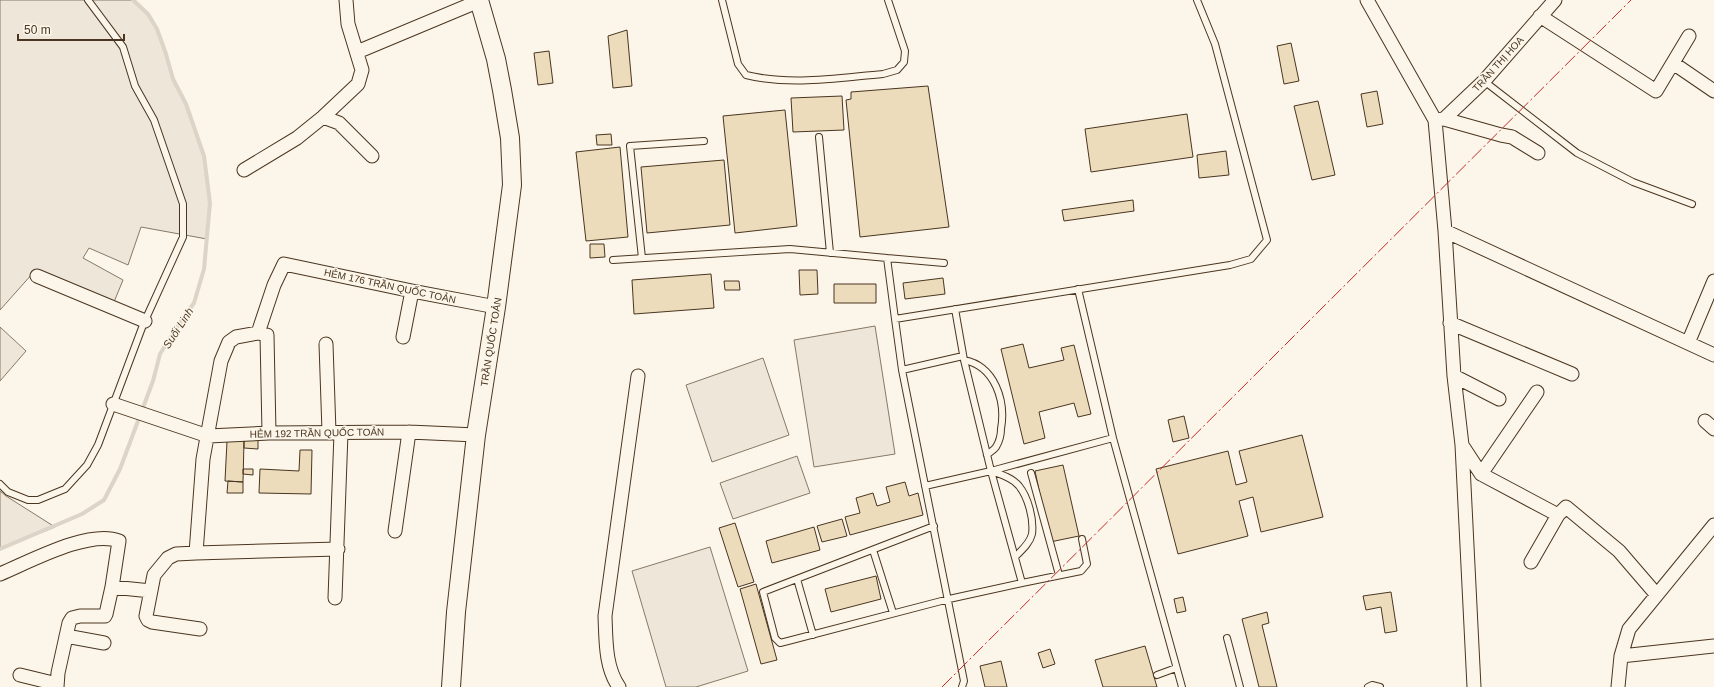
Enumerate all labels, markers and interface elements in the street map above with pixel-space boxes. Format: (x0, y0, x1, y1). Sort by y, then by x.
scale bar (18, 16, 124, 42)
text: 50 m (24, 23, 51, 37)
street label: TRẦN THỊ HOA (1470, 33, 1526, 94)
street label: HẺM 176 TRẦN QUỐC TOẢN (323, 265, 457, 305)
street label: TRẦN QUỐC TOẢN (477, 296, 503, 387)
water label: Suối Linh (160, 305, 196, 351)
street label: HẺM 192 TRẦN QUỐC TOẢN (250, 424, 384, 440)

